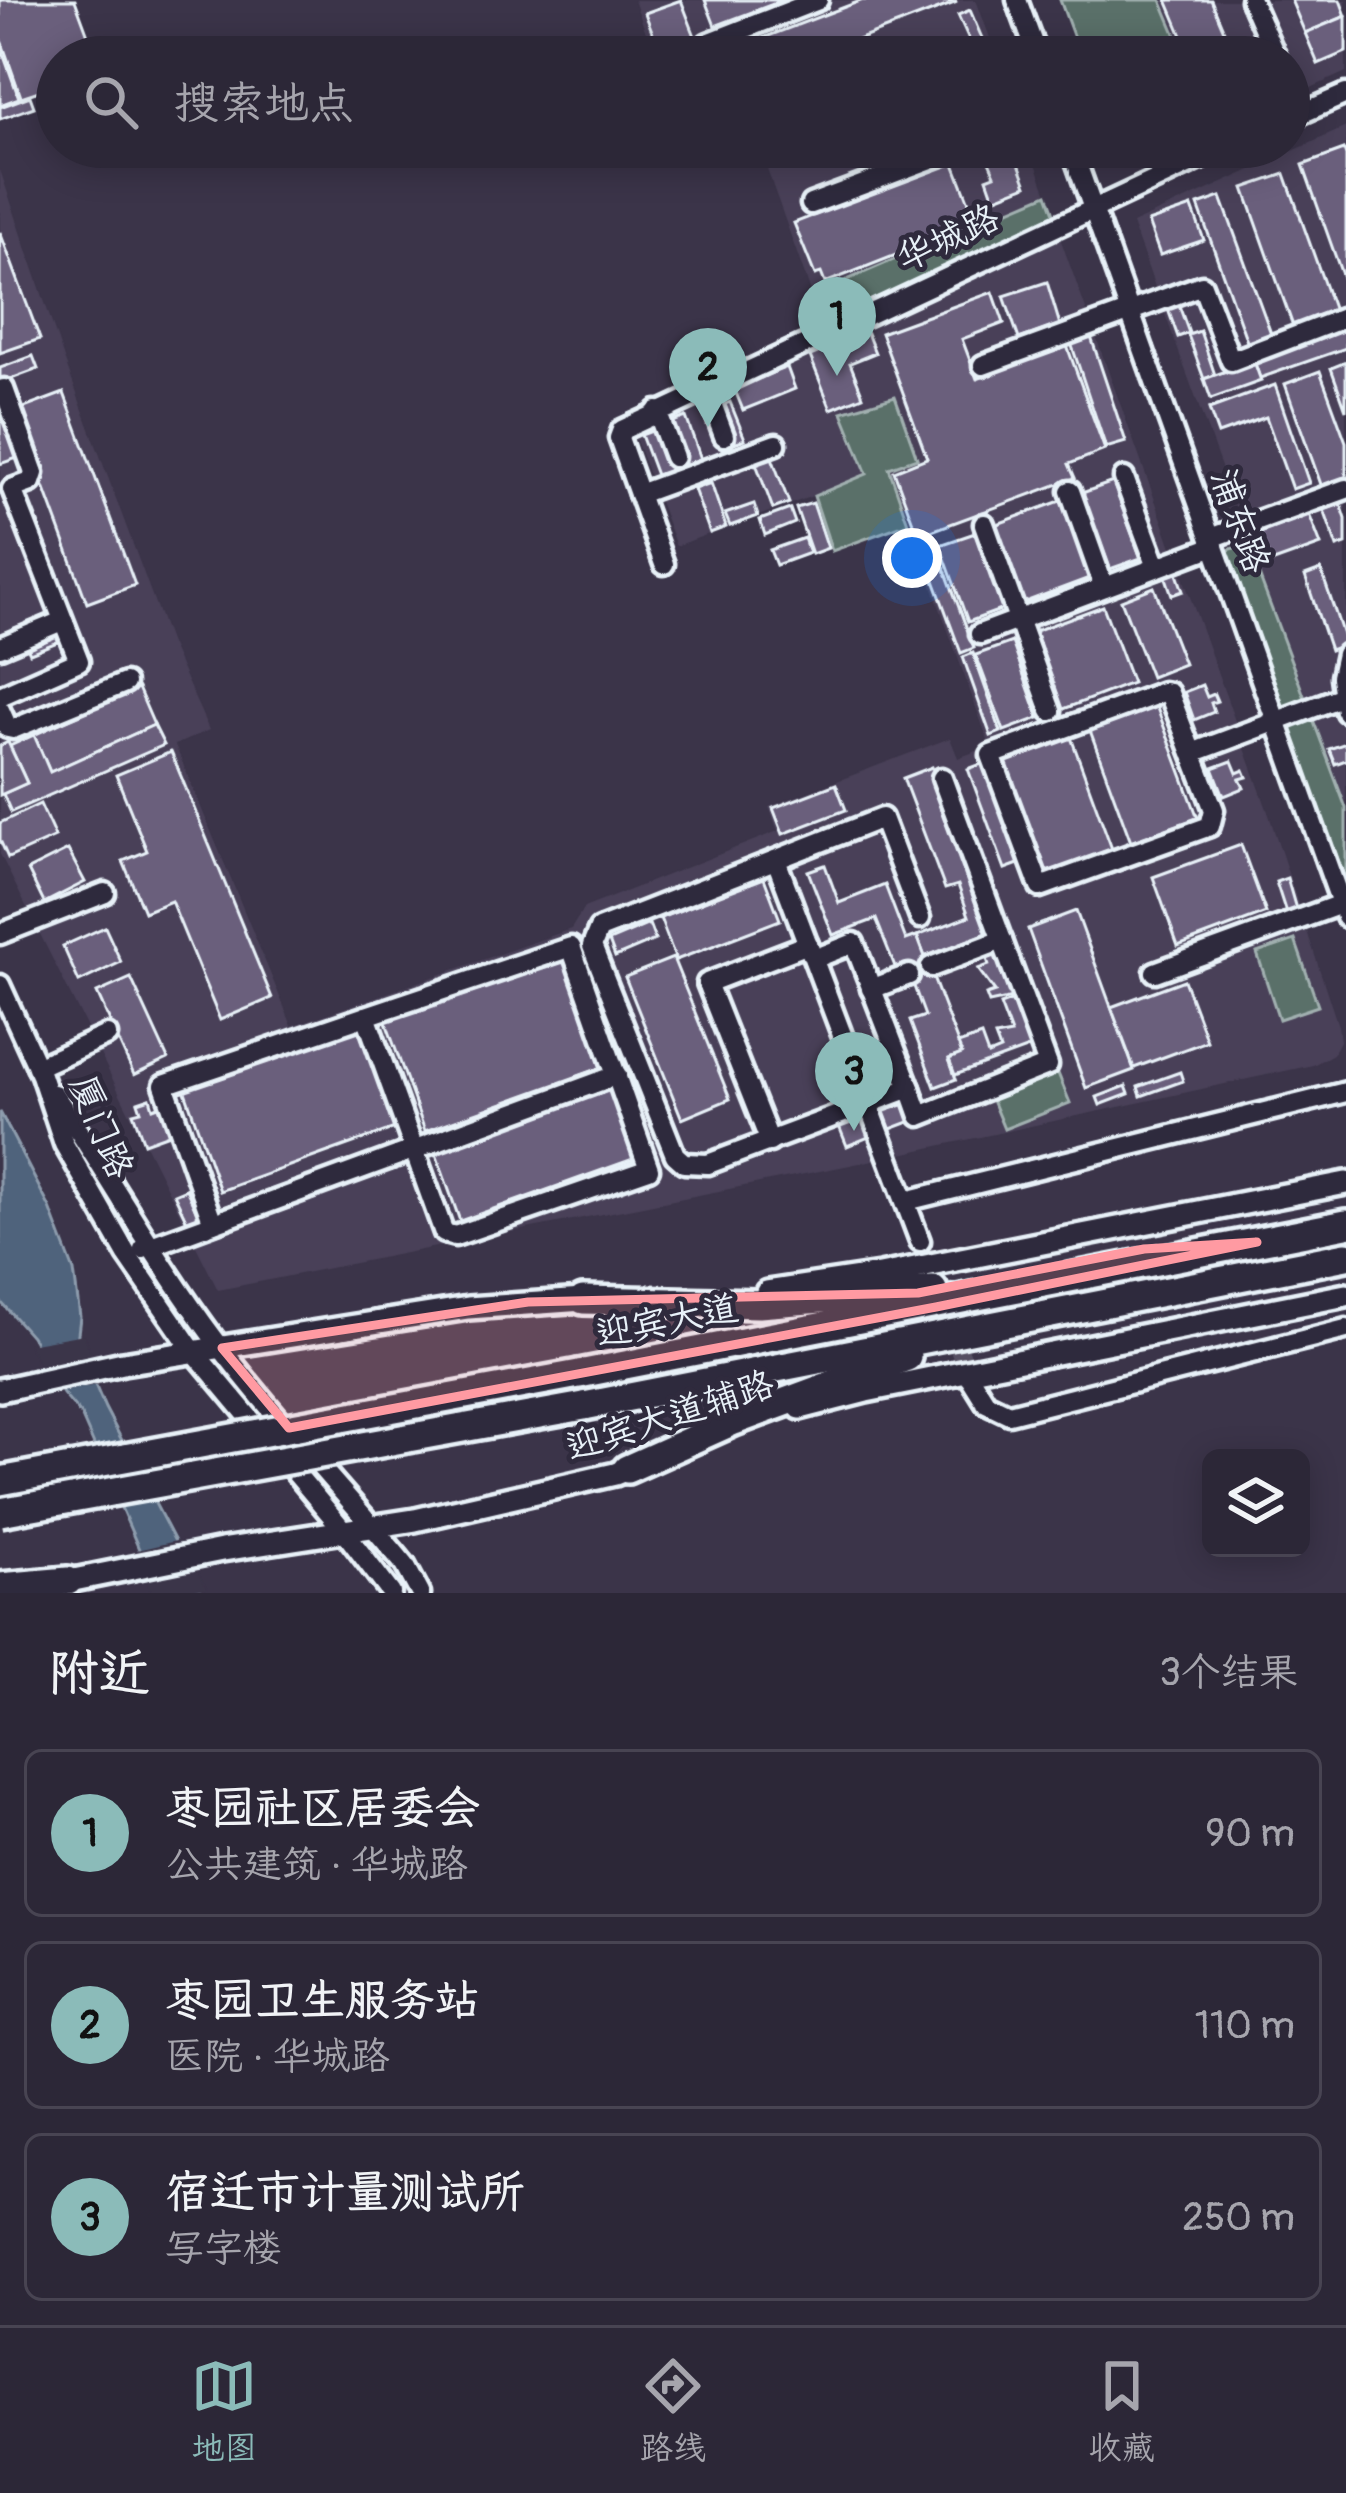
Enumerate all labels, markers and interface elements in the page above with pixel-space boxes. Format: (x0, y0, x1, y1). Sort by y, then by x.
search box (36, 36, 1310, 168)
icon: search (78, 69, 144, 135)
text: 搜索地点 (174, 76, 354, 132)
street label: 华城路 (890, 195, 1006, 281)
pin: 1 (798, 277, 876, 376)
pin: 2 (669, 328, 747, 427)
street label: 浦东路 (1200, 463, 1280, 579)
your location (882, 528, 942, 588)
pin: 3 (815, 1032, 893, 1131)
street label: 厦门路 (59, 1068, 143, 1186)
street label: 迎宾大道 (592, 1285, 742, 1357)
street label: 迎宾大道辅路 (560, 1361, 780, 1471)
map controls (1202, 1449, 1310, 1557)
button: layers (1202, 1449, 1310, 1557)
text: 附近 (48, 1642, 150, 1706)
text: 3个结果 (1159, 1648, 1298, 1697)
text: 枣园社区居委会 (165, 1781, 480, 1837)
text: 1 (82, 1809, 98, 1858)
text: 90 m (1205, 1809, 1295, 1858)
text: 公共建筑 · 华城路 (165, 1840, 468, 1889)
text: 枣园卫生服务站 (165, 1973, 480, 2029)
text: 2 (79, 2001, 101, 2050)
text: 110 m (1195, 2001, 1295, 2050)
text: 医院 · 华城路 (165, 2032, 390, 2081)
text: 宿迁市计量测试所 (165, 2165, 525, 2221)
text: 3 (79, 2193, 101, 2242)
text: 250 m (1182, 2193, 1295, 2242)
text: 写字楼 (165, 2224, 282, 2273)
tab: 地图 (191, 2353, 257, 2469)
tab: 路线 (640, 2353, 706, 2469)
tab: 收藏 (1089, 2353, 1155, 2469)

